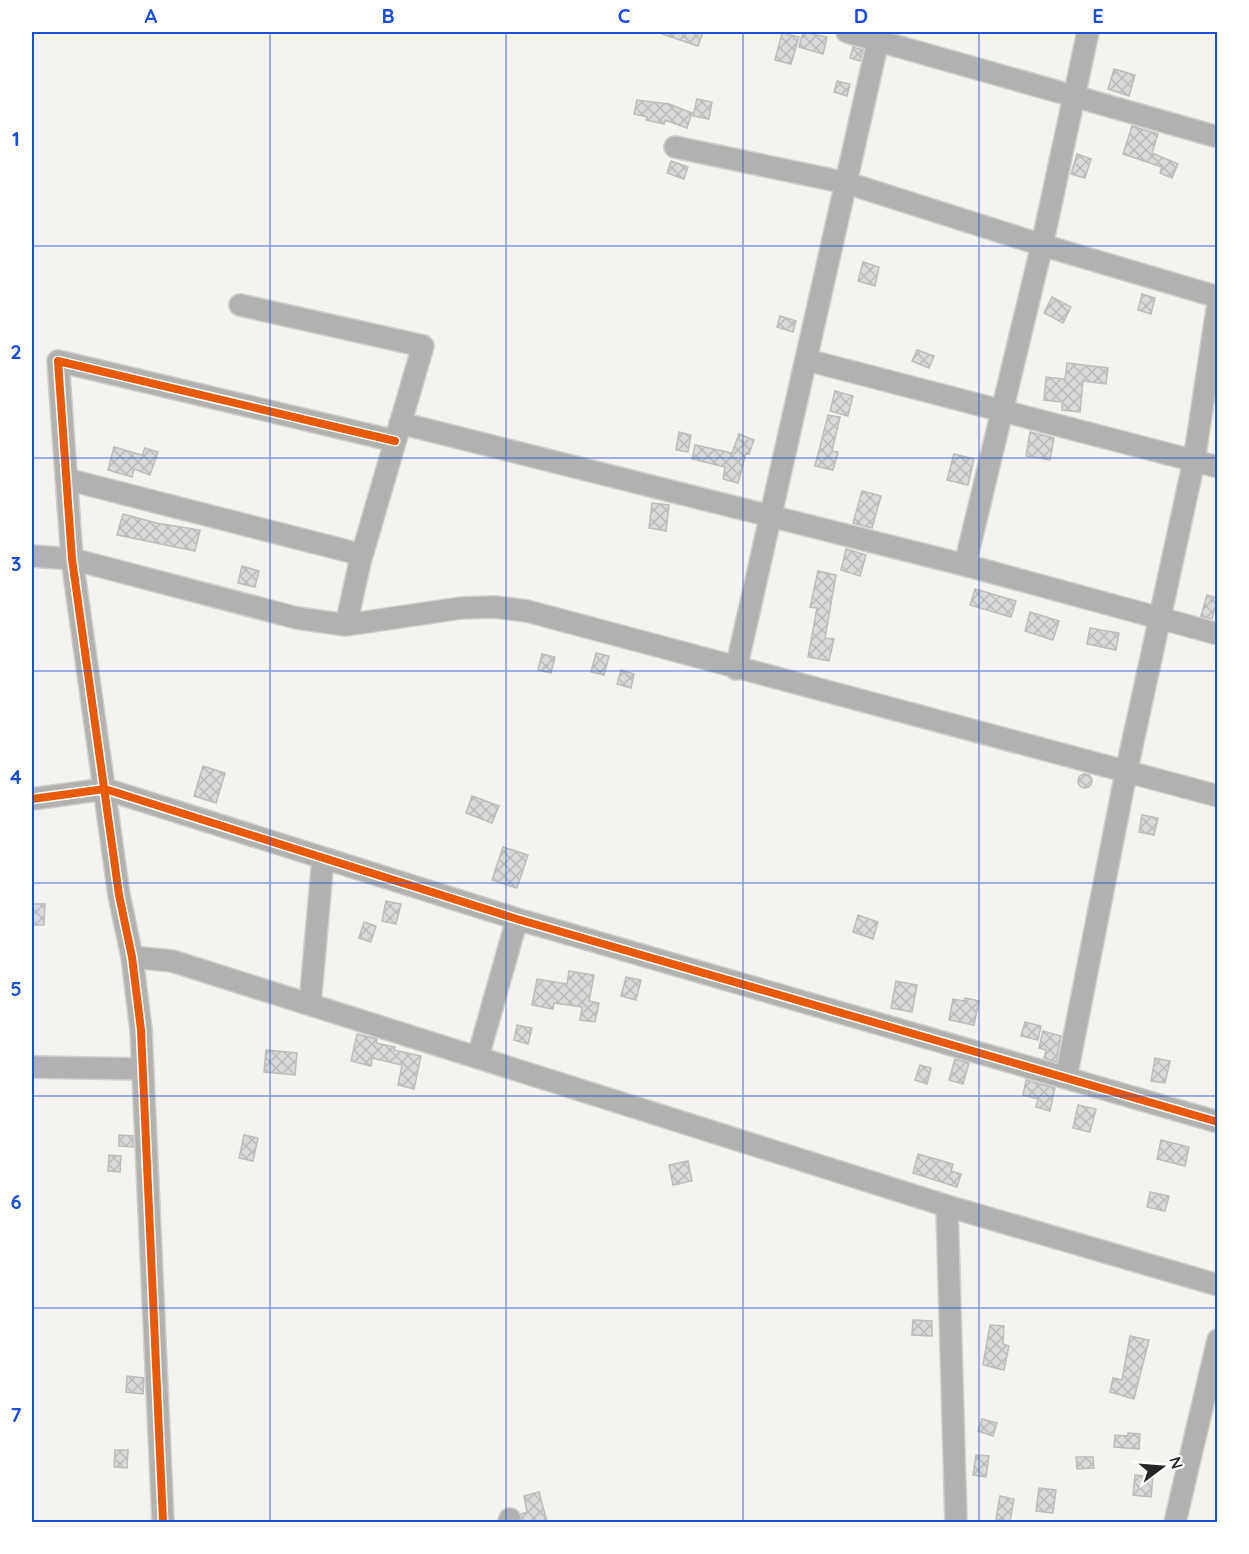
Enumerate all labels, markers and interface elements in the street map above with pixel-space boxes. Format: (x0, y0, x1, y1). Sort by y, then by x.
text: A (145, 3, 158, 28)
text: B (381, 3, 395, 28)
text: C (618, 3, 631, 28)
text: D (854, 3, 868, 28)
text: E (1092, 3, 1104, 28)
text: 1 (12, 126, 20, 151)
text: 2 (10, 339, 22, 364)
text: 3 (11, 551, 21, 576)
text: 4 (10, 764, 22, 789)
text: 5 (10, 976, 22, 1001)
text: 6 (10, 1189, 22, 1214)
text: 7 (11, 1402, 22, 1427)
north arrow (1132, 1437, 1192, 1497)
text: N (1165, 1454, 1188, 1471)

